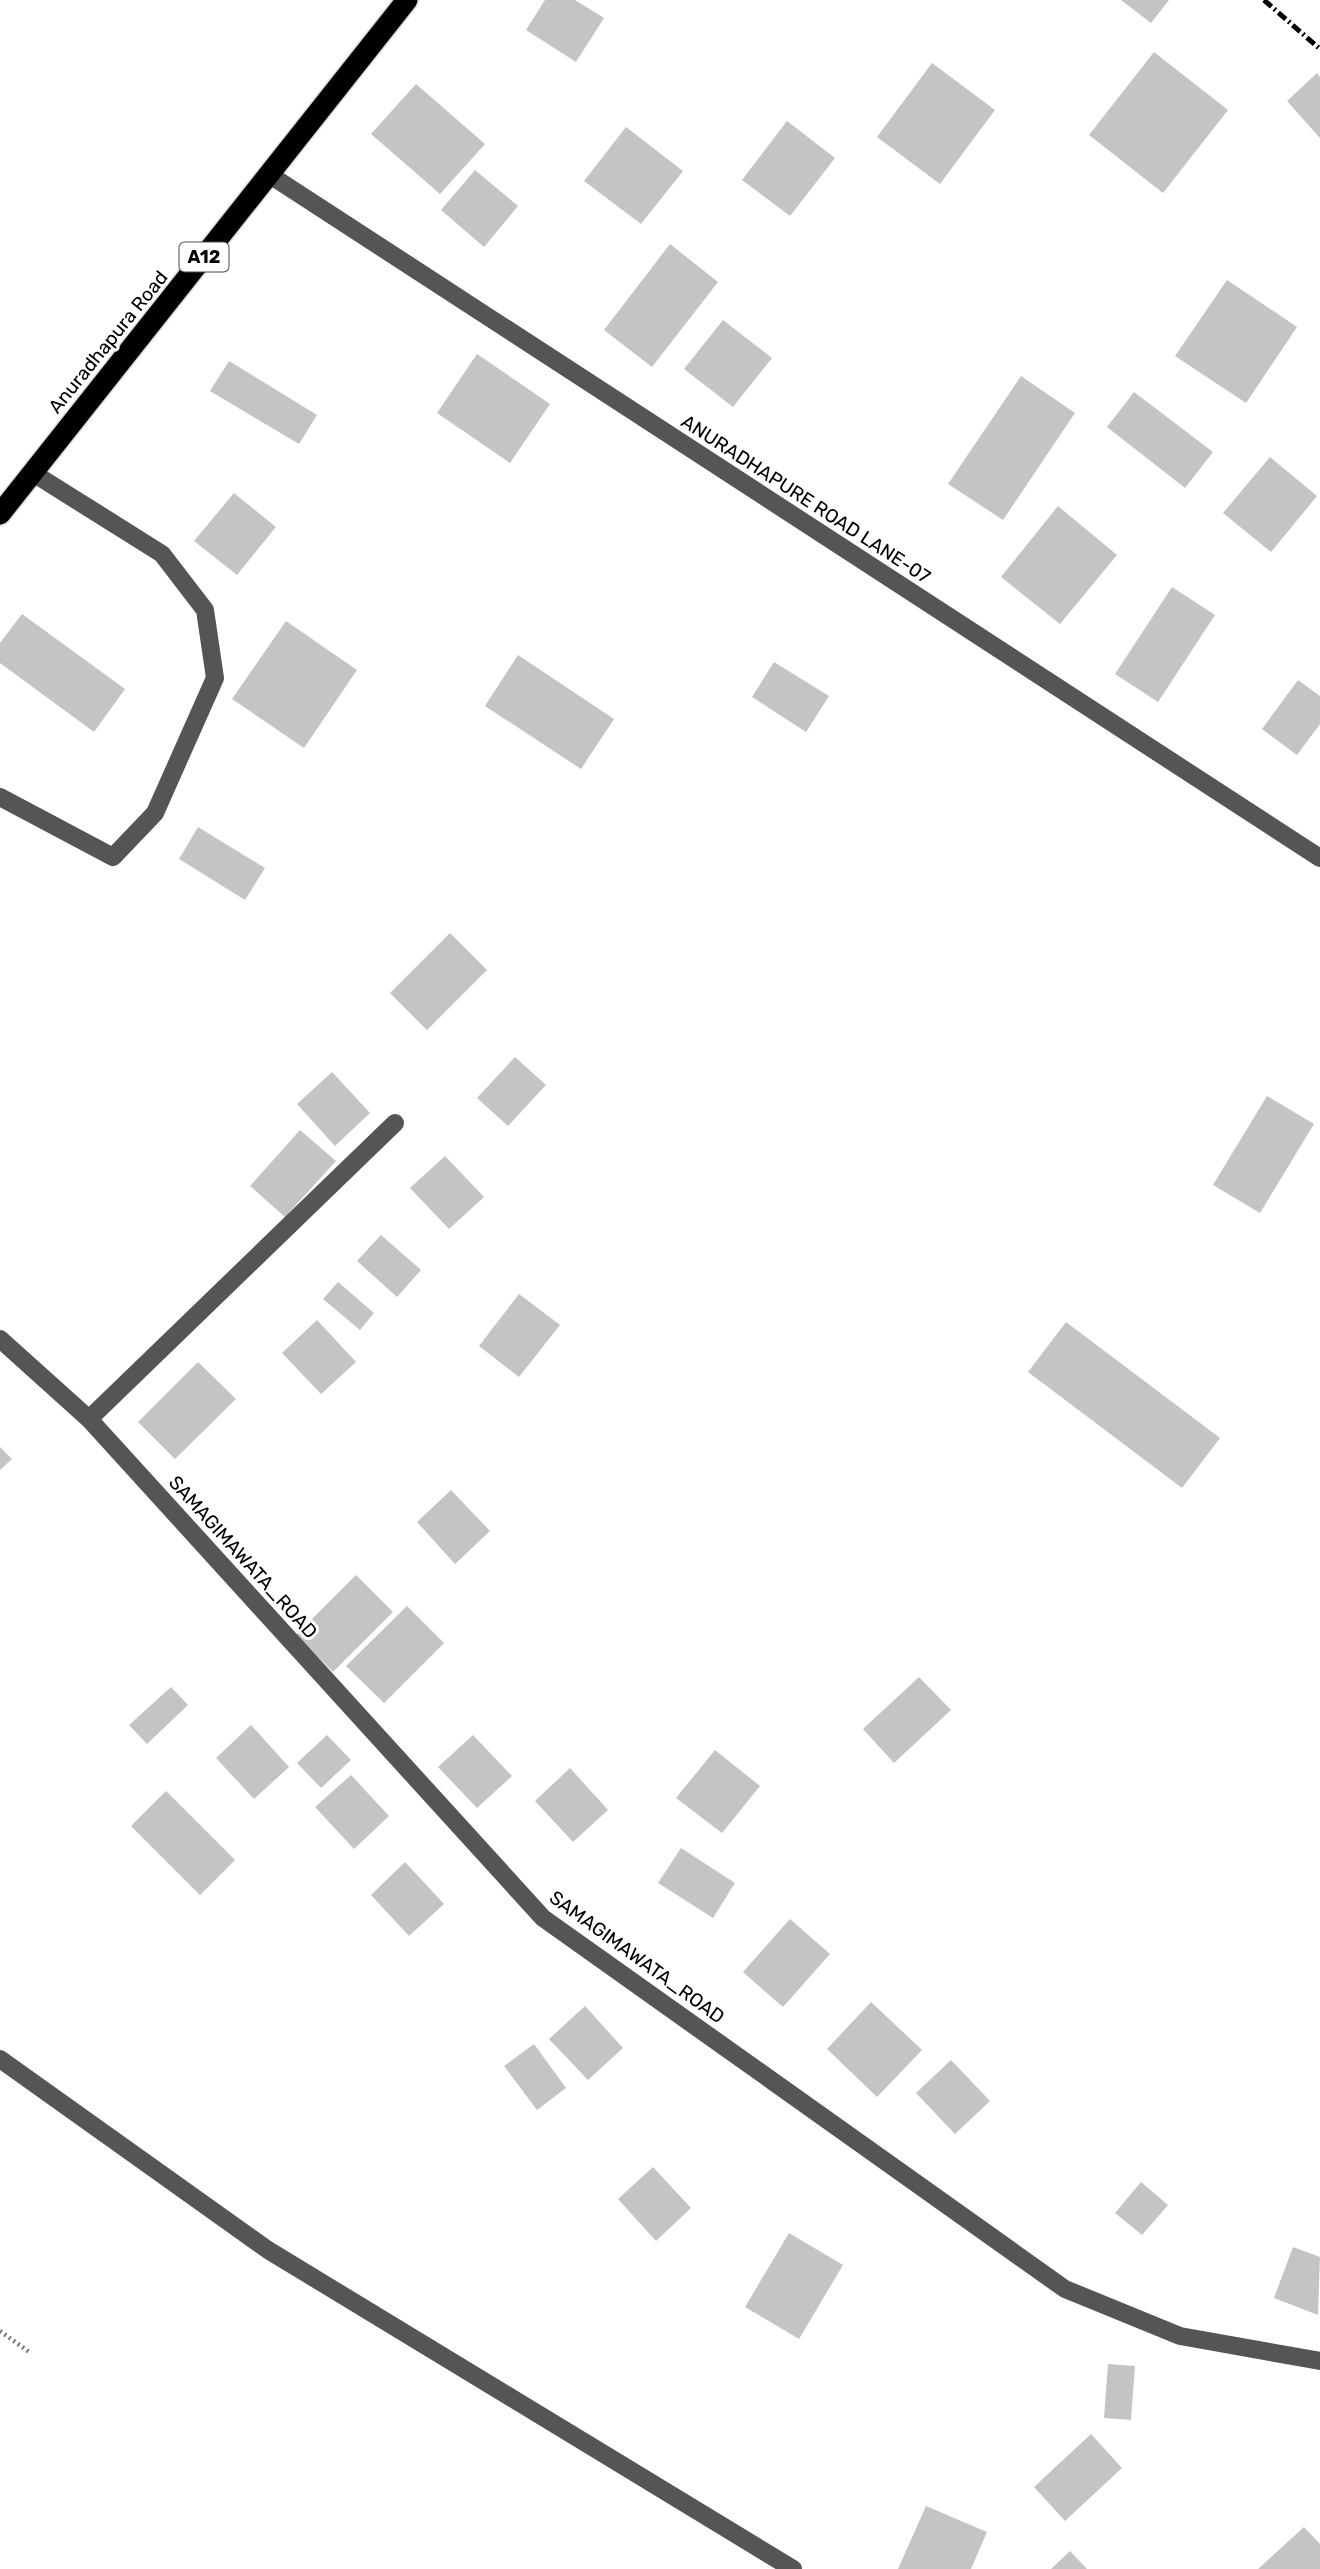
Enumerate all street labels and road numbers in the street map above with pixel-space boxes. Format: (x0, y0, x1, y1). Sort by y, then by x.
road number: A12 (180, 243, 228, 272)
street label: Anuradhapura Road (43, 266, 173, 418)
street label: ANURADHAPURE ROAD LANE-07 (677, 410, 935, 588)
street label: SAMAGIMAWATA_ROAD (164, 1471, 322, 1643)
street label: SAMAGIMAWATA_ROAD (545, 1886, 729, 2028)

